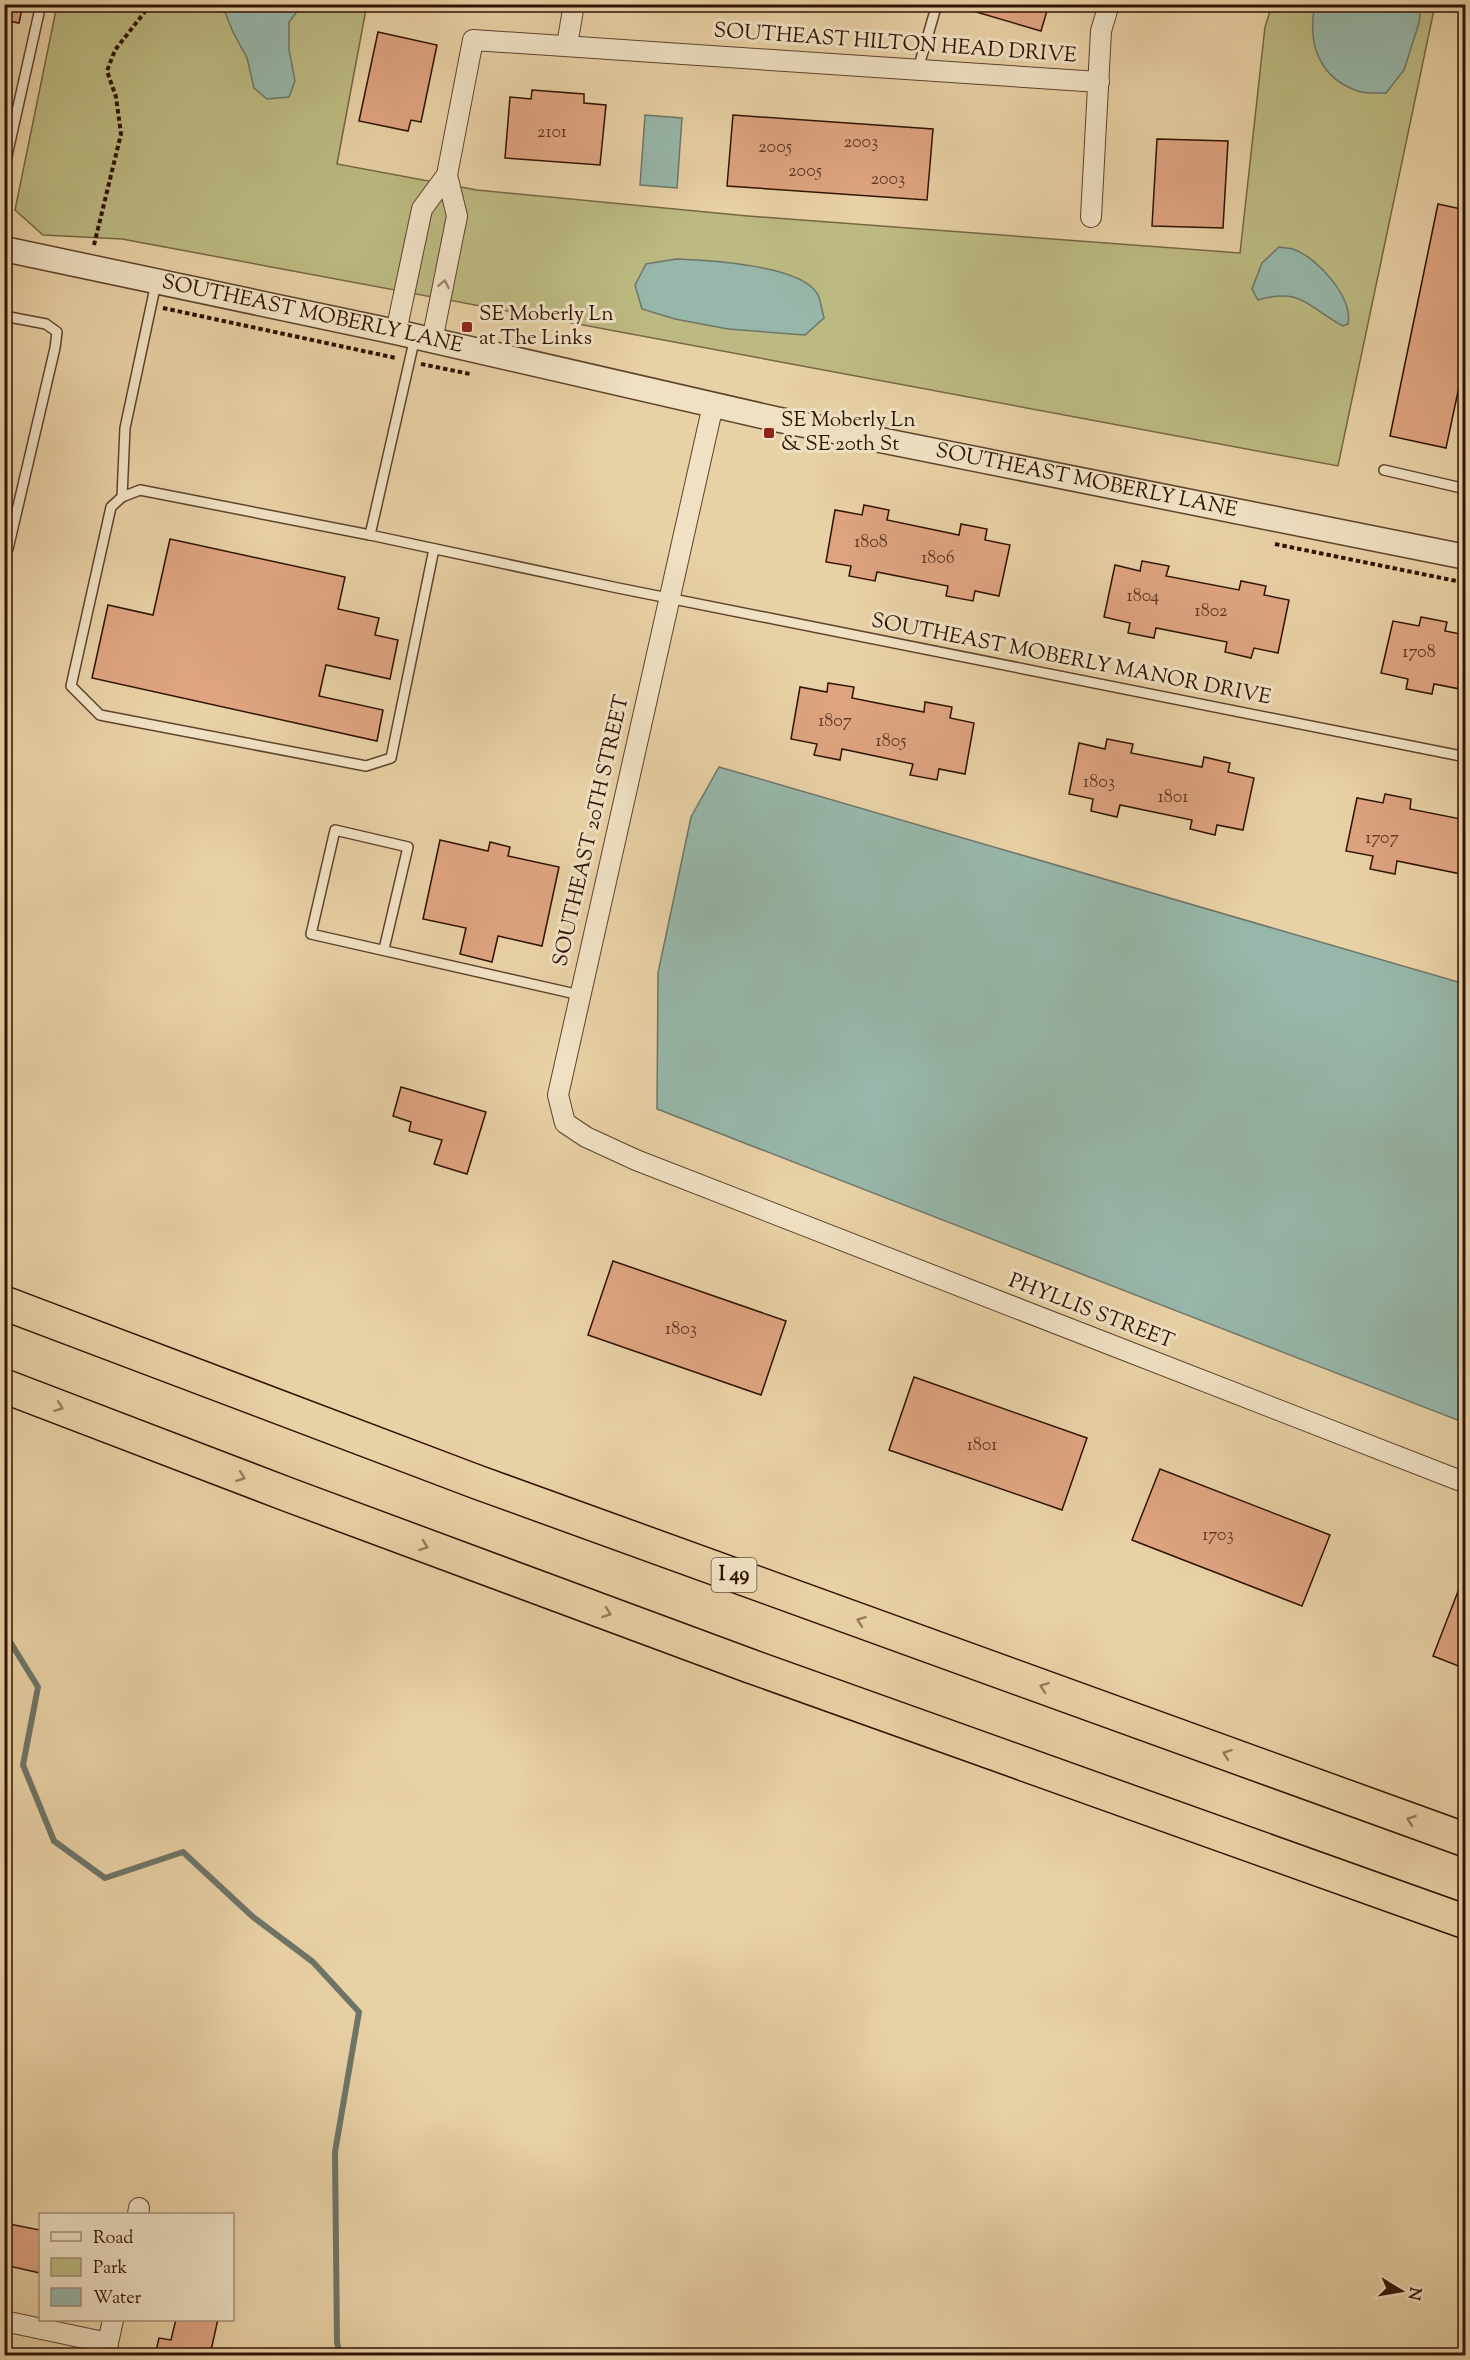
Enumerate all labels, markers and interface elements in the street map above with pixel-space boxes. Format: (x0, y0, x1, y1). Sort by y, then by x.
street label: SOUTHEAST HILTON HEAD DRIVE (713, 16, 1078, 72)
house number: 2101 (537, 120, 567, 146)
house number: 2003 (844, 130, 878, 156)
house number: 2005 (758, 135, 792, 161)
house number: 2005 (788, 159, 822, 185)
house number: 2003 (871, 167, 905, 193)
street label: SOUTHEAST MOBERLY LANE (159, 268, 466, 362)
one-way arrow (436, 279, 449, 289)
place label: SE Moberly Ln at The Links (479, 300, 614, 354)
marker: SE Moberly Ln at The Links (460, 320, 474, 334)
place label: SE Moberly Ln & SE 20th St (781, 406, 916, 460)
marker: SE Moberly Ln & SE 20th St (762, 426, 776, 440)
street label: SOUTHEAST MOBERLY LANE (933, 436, 1240, 526)
house number: 1808 (854, 530, 888, 556)
house number: 1806 (921, 546, 955, 572)
house number: 1804 (1127, 584, 1159, 610)
house number: 1802 (1195, 599, 1228, 625)
street label: SOUTHEAST MOBERLY MANOR DRIVE (869, 606, 1274, 714)
house number: 1708 (1402, 640, 1436, 666)
street label: SOUTHEAST 20TH STREET (546, 692, 638, 970)
house number: 1807 (818, 709, 852, 735)
house number: 1805 (876, 729, 906, 755)
house number: 1803 (1083, 770, 1115, 796)
house number: 1801 (1158, 785, 1188, 811)
house number: 1707 (1365, 826, 1399, 852)
street label: PHYLLIS STREET (1004, 1267, 1178, 1357)
house number: 1803 (665, 1317, 697, 1343)
one-way arrow (53, 1400, 64, 1412)
house number: 1801 (967, 1433, 997, 1459)
one-way arrow (235, 1470, 246, 1482)
house number: 1703 (1202, 1523, 1234, 1549)
one-way arrow (418, 1538, 429, 1551)
road number: I 49 (712, 1558, 756, 1592)
one-way arrow (601, 1606, 612, 1618)
one-way arrow (856, 1615, 867, 1628)
one-way arrow (1039, 1682, 1050, 1695)
one-way arrow (1222, 1748, 1233, 1761)
one-way arrow (1406, 1815, 1416, 1828)
legend (39, 2213, 234, 2321)
text: Road (93, 2226, 133, 2252)
text: Park (93, 2256, 128, 2282)
north arrow (1371, 2261, 1431, 2321)
text: N (1401, 2285, 1426, 2302)
text: Water (93, 2286, 142, 2312)

